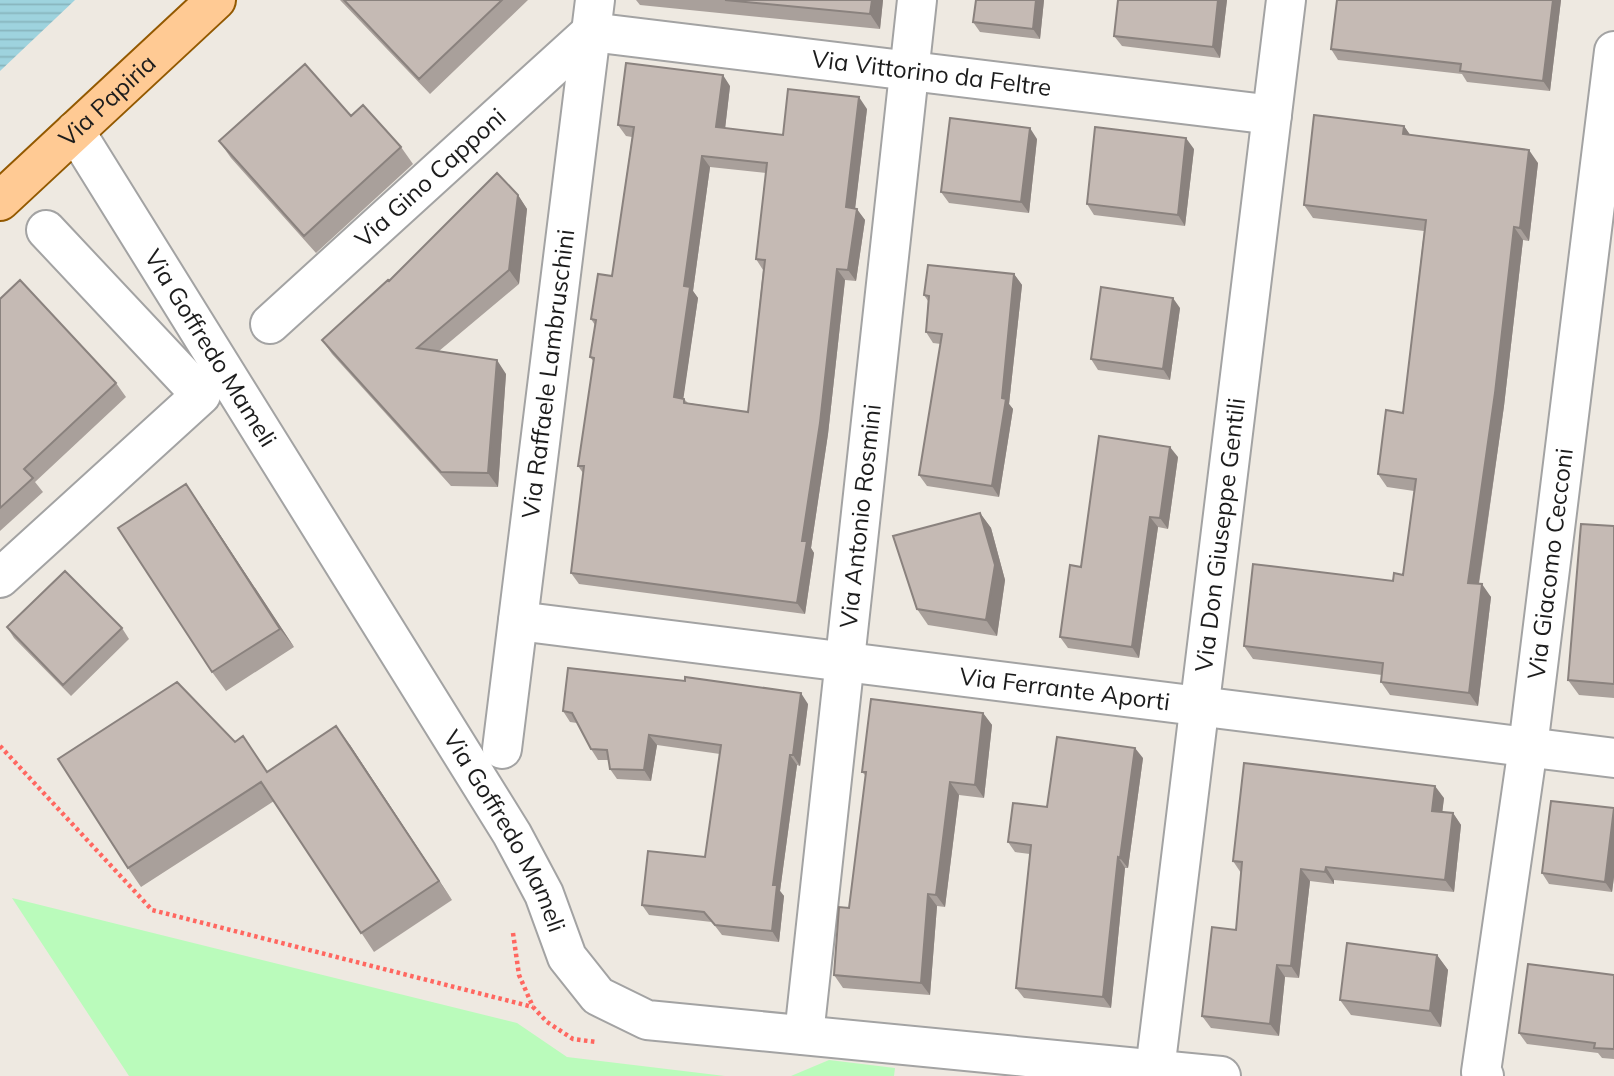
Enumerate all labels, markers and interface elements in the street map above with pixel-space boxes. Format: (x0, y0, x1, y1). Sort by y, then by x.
street label: Via Vittorino da Feltre (810, 43, 1053, 102)
street label: Via Papiria (52, 48, 162, 153)
street label: Via Gino Capponi (348, 101, 511, 253)
street label: Via Raffaele Lambruschini (515, 227, 580, 520)
street label: Via Goffredo Mameli (138, 244, 284, 452)
street label: Via Don Giuseppe Gentili (1188, 396, 1251, 673)
street label: Via Antonio Rosmini (833, 402, 887, 630)
street label: Via Giacomo Cecconi (1520, 446, 1579, 681)
street label: Via Ferrante Aporti (958, 660, 1172, 716)
street label: Via Goffredo Mameli (437, 724, 573, 936)

